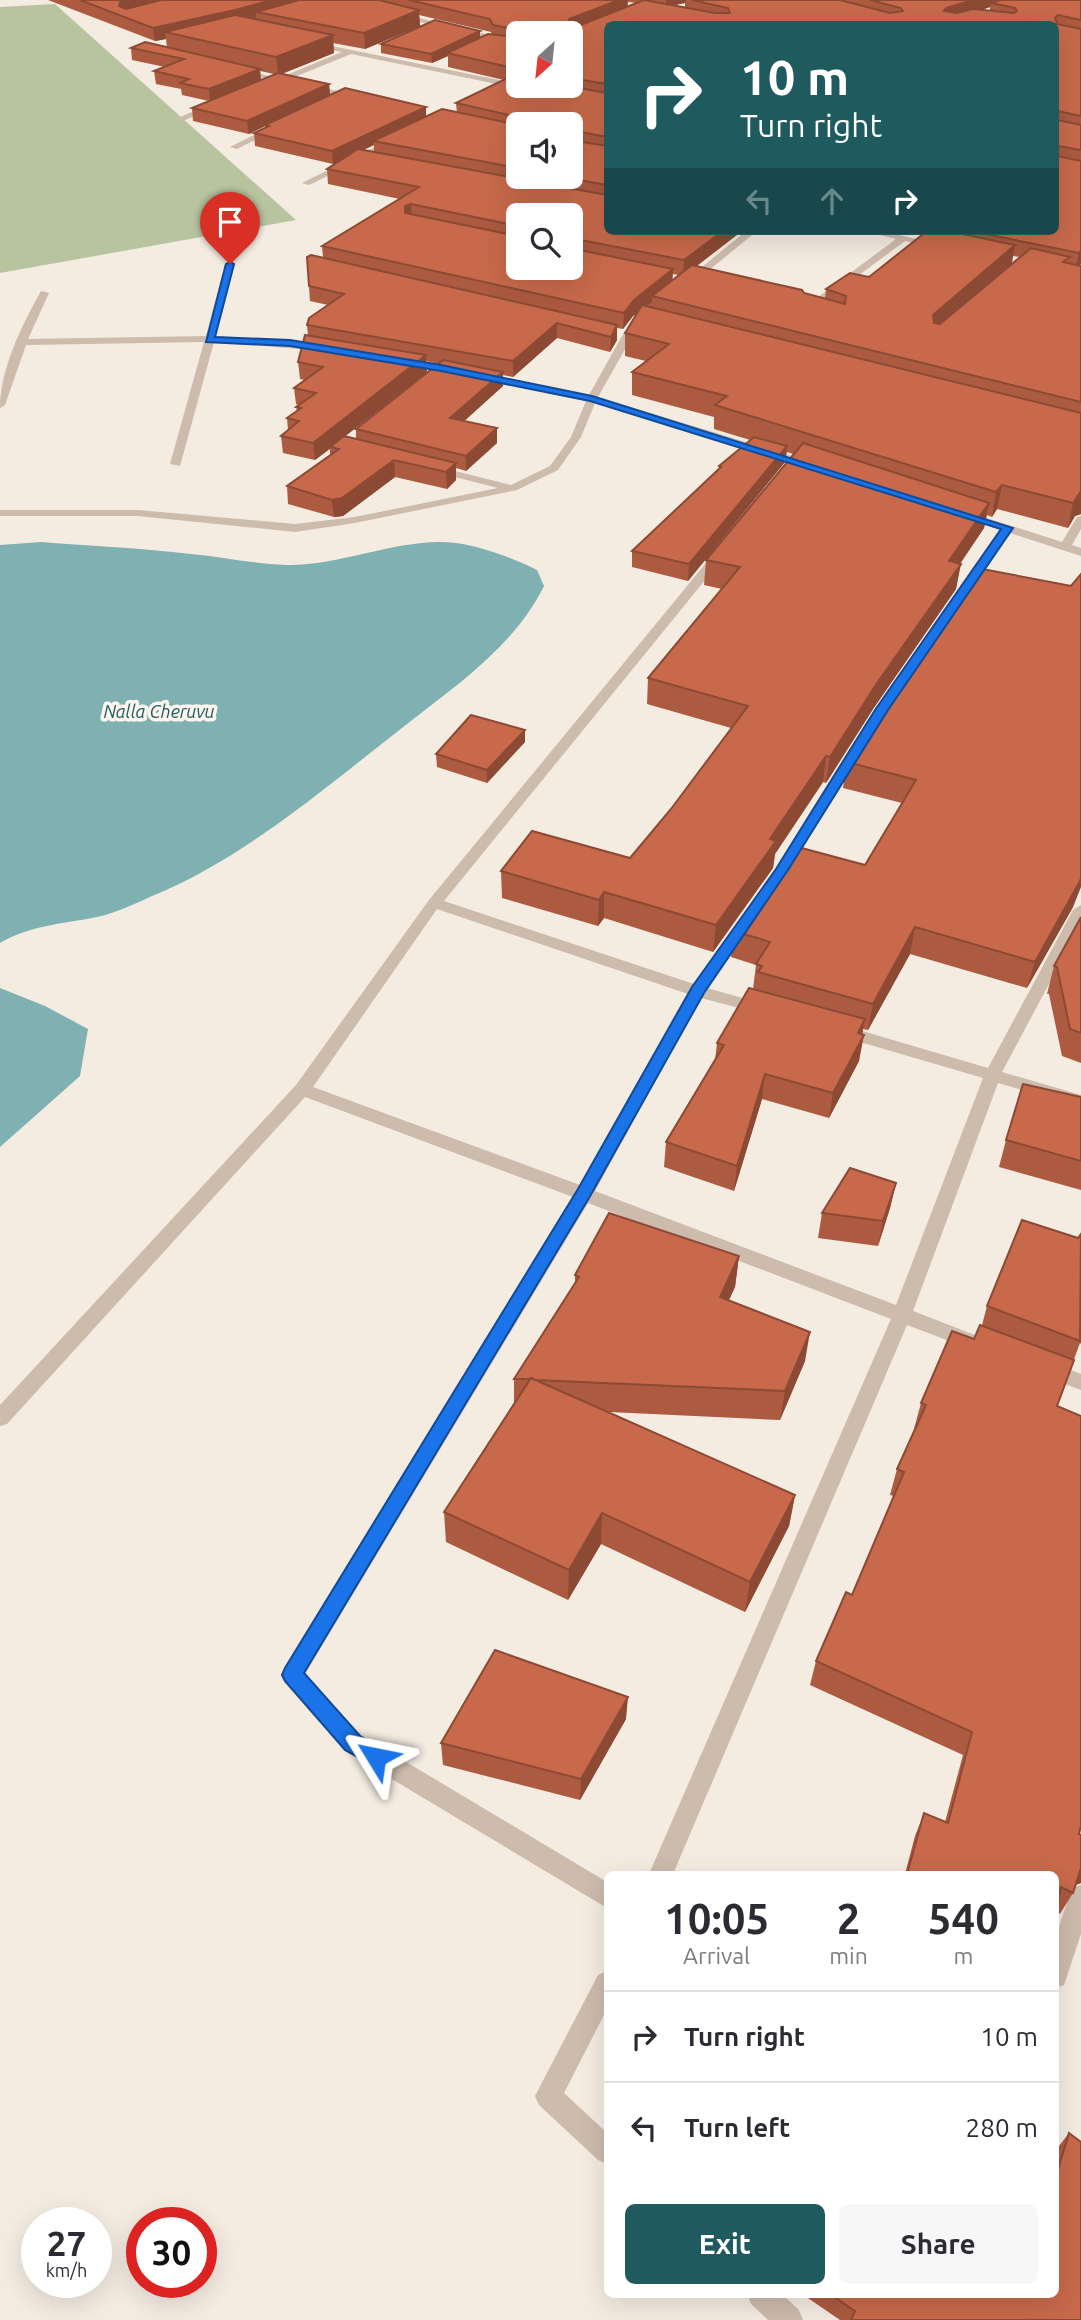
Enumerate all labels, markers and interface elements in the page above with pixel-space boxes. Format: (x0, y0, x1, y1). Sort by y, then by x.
north arrow (506, 21, 583, 98)
map controls (506, 21, 583, 280)
icon: right (625, 49, 716, 140)
text: 10 m (740, 49, 849, 104)
text: Turn right (740, 107, 882, 143)
button: sound (506, 112, 583, 189)
icon: left (740, 182, 778, 220)
icon: ahead (813, 182, 851, 220)
icon: right (886, 182, 924, 220)
pin (200, 192, 260, 264)
icon: arrive (211, 203, 249, 241)
button: search (506, 203, 583, 280)
water label: Nalla Cheruvu (103, 701, 215, 721)
position arrow (339, 1720, 413, 1794)
text: 10:05 (664, 1895, 769, 1942)
text: 2 (837, 1895, 860, 1942)
text: 540 (928, 1895, 999, 1942)
text: Arrival (683, 1943, 750, 1968)
text: min (829, 1943, 868, 1968)
text: m (953, 1943, 973, 1968)
icon: right (625, 2018, 663, 2056)
text: Turn right (684, 2022, 805, 2051)
text: 10 m (980, 2022, 1038, 2051)
icon: left (625, 2109, 663, 2147)
text: Turn left (684, 2113, 790, 2142)
text: 280 m (966, 2113, 1038, 2142)
button: Exit (625, 2204, 825, 2284)
button: Share (839, 2204, 1038, 2284)
speed limit sign: 30 (126, 2207, 217, 2298)
text: 27 (47, 2223, 86, 2263)
text: km/h (46, 2260, 87, 2280)

